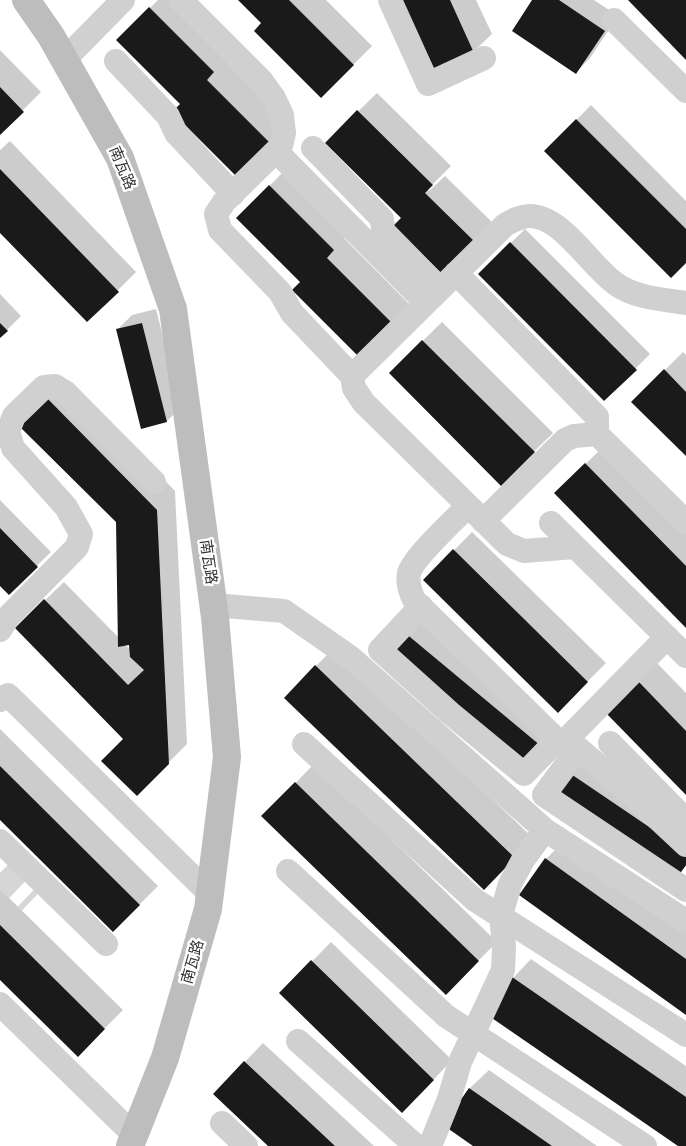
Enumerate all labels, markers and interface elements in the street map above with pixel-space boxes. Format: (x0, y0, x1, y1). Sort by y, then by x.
street label: 南瓦路 (105, 144, 139, 192)
street label: 南瓦路 (196, 538, 220, 586)
street label: 南瓦路 (178, 938, 208, 986)

